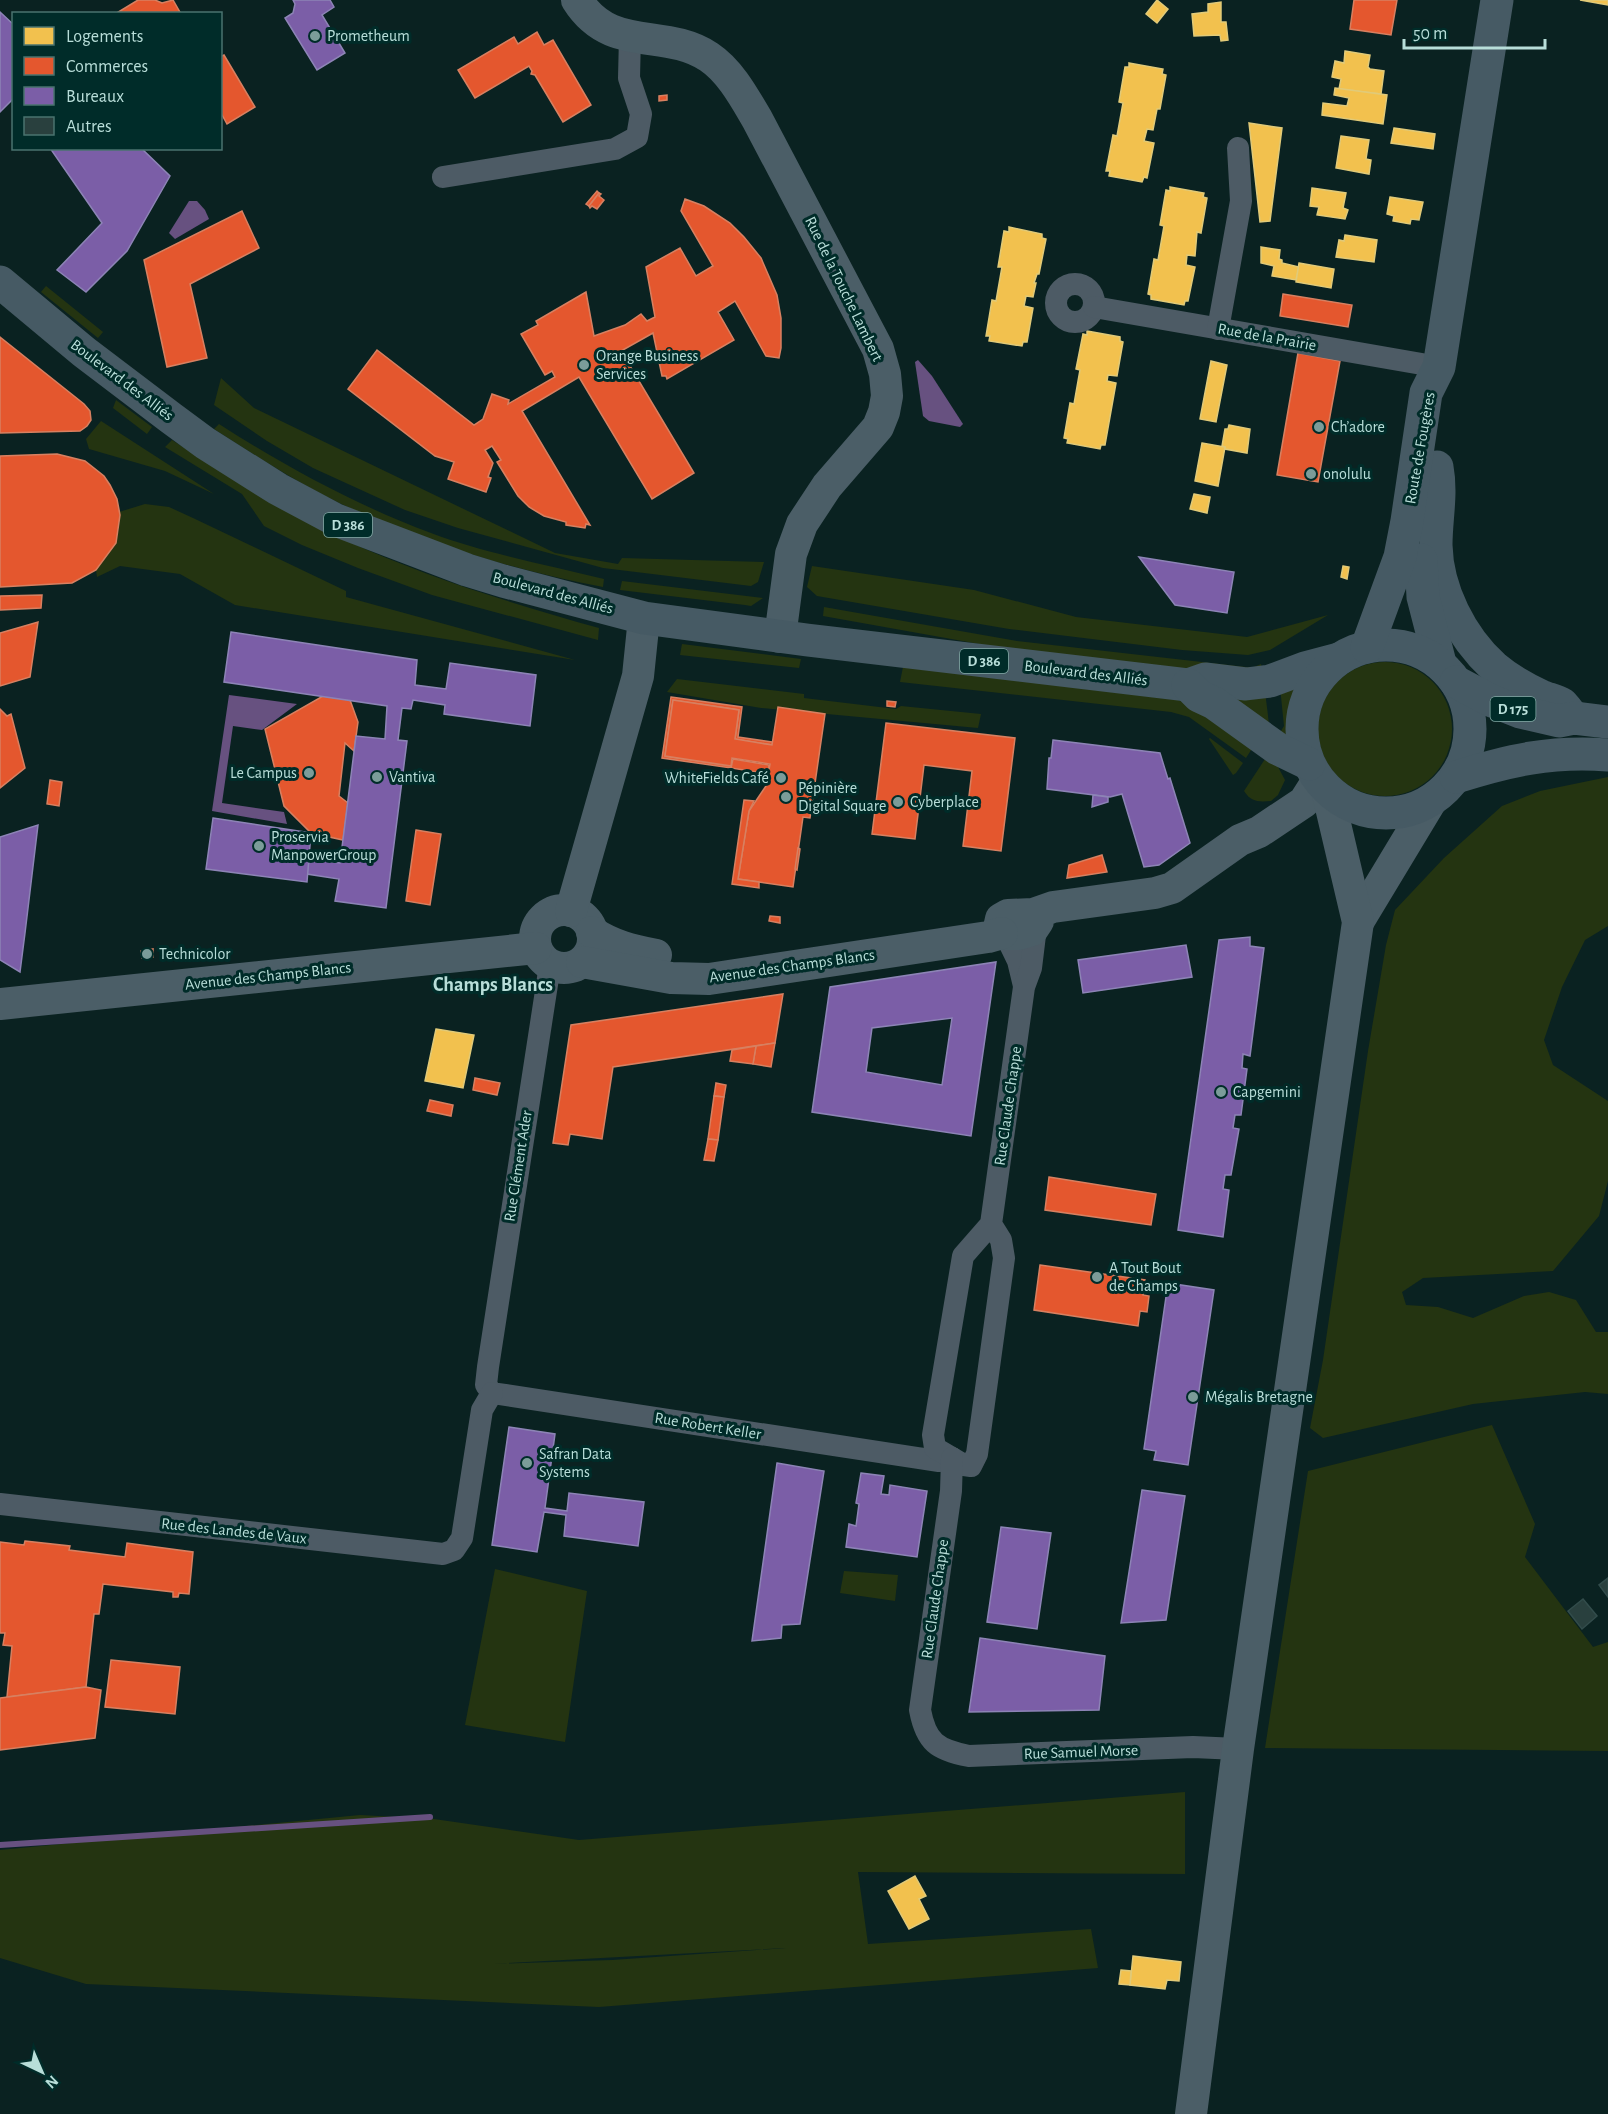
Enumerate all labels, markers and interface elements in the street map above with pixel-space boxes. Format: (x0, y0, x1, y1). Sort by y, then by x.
legend (12, 12, 222, 150)
scale bar (1404, 12, 1545, 50)
text: 50 m (1413, 25, 1447, 43)
text: Logements (66, 28, 144, 46)
place label: Prometheum (327, 28, 410, 44)
marker: Prometheum (308, 29, 322, 43)
text: Commerces (66, 58, 148, 76)
text: Bureaux (66, 88, 124, 106)
text: Autres (66, 118, 112, 136)
street label: Rue de la Touche Lambert (802, 214, 886, 364)
street label: Rue de la Prairie (1216, 320, 1318, 354)
street label: Boulevard des Alliés (68, 336, 176, 424)
place label: Orange Business Services (596, 348, 699, 382)
marker: Orange Business Services (577, 358, 591, 372)
street label: Route de Fougères (1402, 391, 1438, 505)
place label: Ch’adore (1331, 419, 1385, 435)
marker: Ch’adore (1312, 420, 1326, 434)
place label: onolulu (1323, 466, 1371, 482)
marker: onolulu (1304, 467, 1318, 481)
road number: D 386 (324, 513, 372, 537)
street label: Boulevard des Alliés (491, 569, 615, 617)
road number: D 386 (960, 649, 1008, 673)
street label: Boulevard des Alliés (1023, 657, 1149, 689)
road number: D 175 (1490, 697, 1536, 721)
place label: Le Campus (230, 765, 297, 781)
marker: Le Campus (302, 766, 316, 780)
place label: Vantiva (389, 769, 436, 785)
marker: Vantiva (370, 770, 384, 784)
place label: WhiteFields Café (664, 770, 769, 786)
marker: WhiteFields Café (774, 771, 788, 785)
place label: Pépinière Digital Square (798, 780, 886, 814)
marker: Pépinière Digital Square (779, 790, 793, 804)
place label: Cyberplace (910, 794, 979, 811)
marker: Cyberplace (891, 795, 905, 809)
place label: Proservia ManpowerGroup (271, 829, 376, 863)
marker: Proservia ManpowerGroup (252, 839, 266, 853)
place label: Technicolor (159, 946, 231, 962)
street label: Avenue des Champs Blancs (708, 946, 876, 986)
marker: Technicolor (140, 947, 154, 961)
street label: Avenue des Champs Blancs (184, 959, 352, 993)
district label: Champs Blancs (433, 975, 553, 995)
street label: Rue Claude Chappe (992, 1045, 1024, 1167)
place label: Capgemini (1233, 1084, 1301, 1100)
marker: Capgemini (1214, 1085, 1228, 1099)
street label: Rue Clément Ader (501, 1108, 535, 1223)
place label: A Tout Bout de Champs (1109, 1260, 1181, 1294)
marker: A Tout Bout de Champs (1090, 1270, 1104, 1284)
place label: Mégalis Bretagne (1205, 1389, 1313, 1405)
marker: Mégalis Bretagne (1186, 1390, 1200, 1404)
street label: Rue Robert Keller (654, 1410, 763, 1442)
place label: Safran Data Systems (539, 1446, 612, 1481)
marker: Safran Data Systems (520, 1456, 534, 1470)
street label: Rue des Landes de Vaux (160, 1515, 308, 1547)
street label: Rue Claude Chappe (919, 1538, 951, 1660)
street label: Rue Samuel Morse (1023, 1742, 1139, 1762)
north arrow (12, 2042, 72, 2102)
text: N (42, 2072, 61, 2092)

